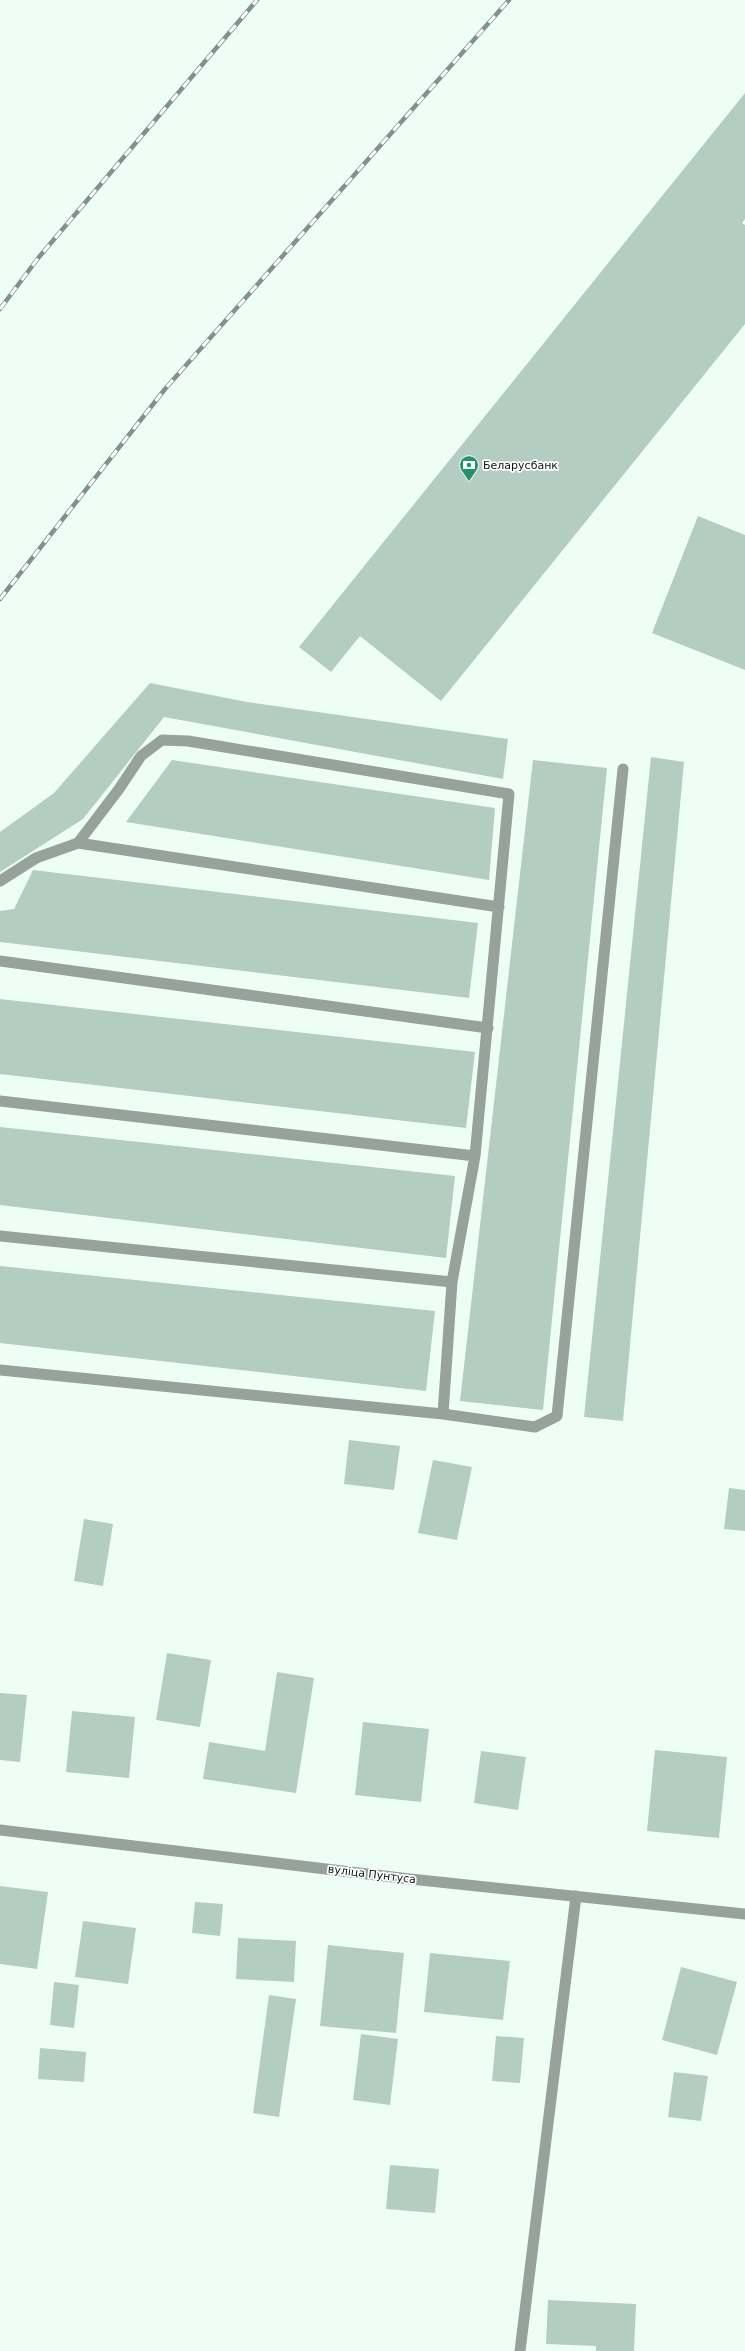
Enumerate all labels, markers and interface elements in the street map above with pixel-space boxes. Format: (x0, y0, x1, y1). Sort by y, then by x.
bank icon: Беларусбанк (458, 454, 480, 482)
place label: Беларусбанк (483, 459, 558, 472)
street label: вуліца Пунтуса (327, 1863, 417, 1886)

